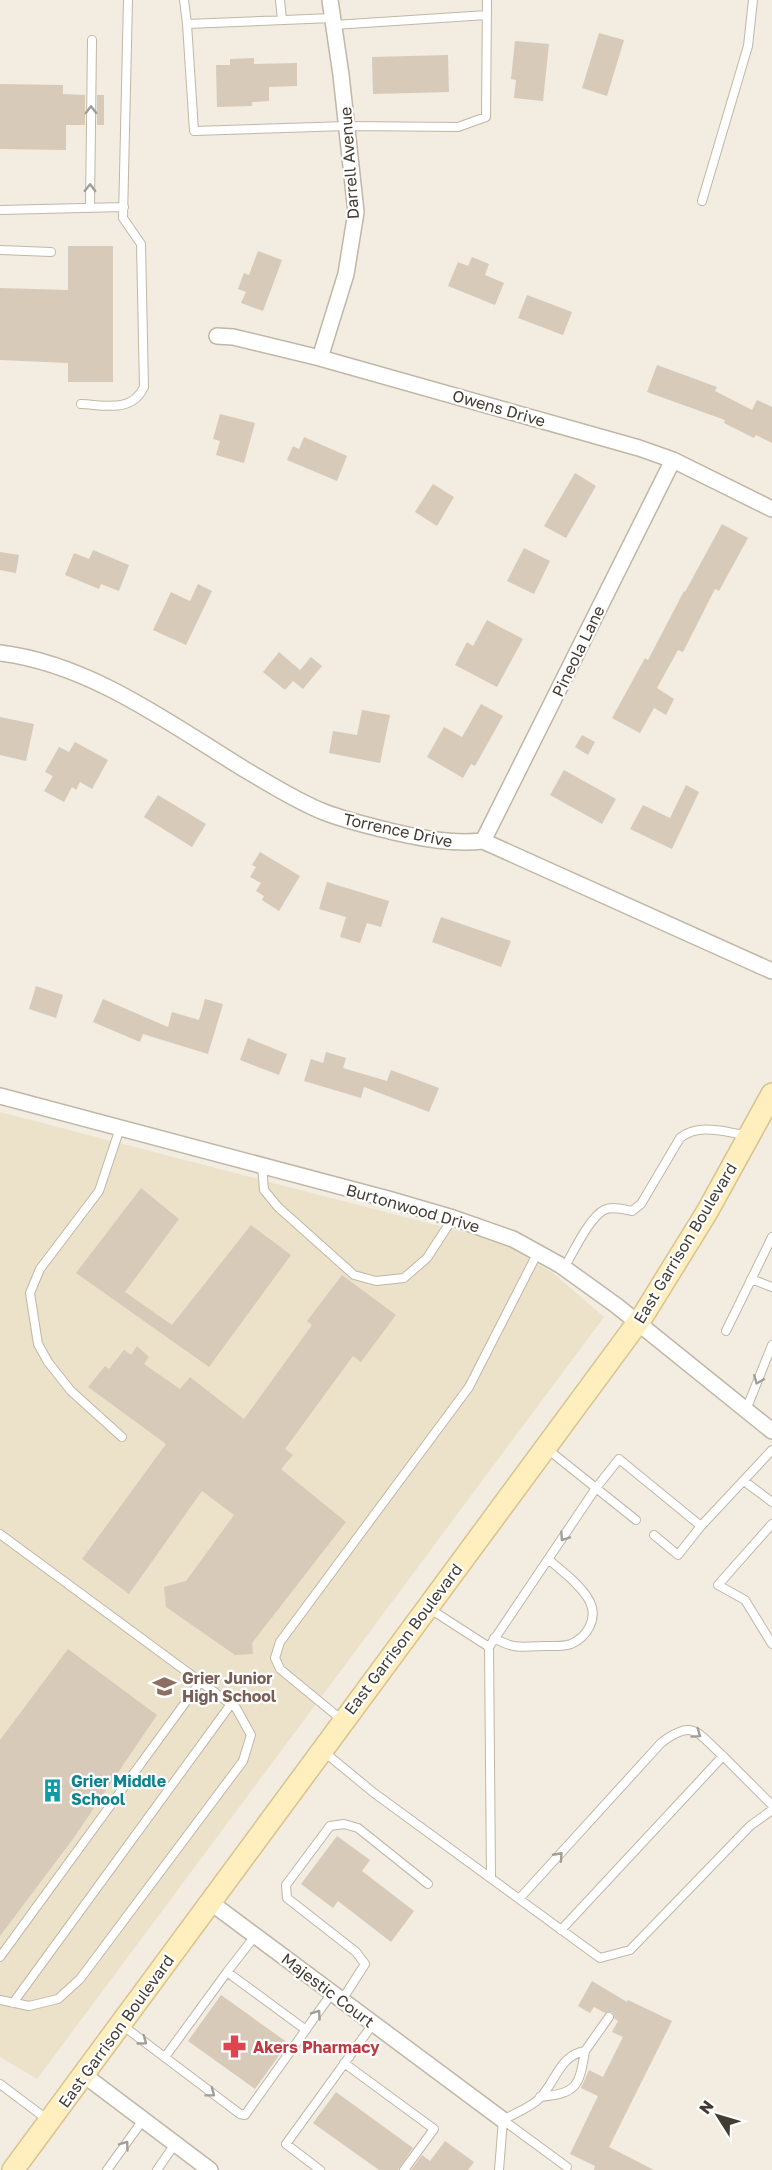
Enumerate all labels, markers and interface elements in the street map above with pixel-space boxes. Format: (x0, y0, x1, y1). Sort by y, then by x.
one-way arrow (85, 105, 97, 114)
street label: Darrell Avenue (335, 106, 363, 220)
one-way arrow (84, 184, 96, 193)
street label: Owens Drive (450, 385, 548, 431)
street label: Pineola Lane (547, 602, 609, 700)
street label: Torrence Drive (342, 809, 454, 851)
street label: East Garrison Boulevard (629, 1159, 741, 1327)
street label: Burtonwood Drive (344, 1179, 482, 1237)
one-way arrow (753, 1374, 765, 1385)
one-way arrow (560, 1530, 571, 1541)
street label: East Garrison Boulevard (340, 1560, 466, 1718)
place label: Grier Junior High School (182, 1668, 277, 1706)
school or university icon: Grier Junior High School (151, 1674, 177, 1700)
one-way arrow (690, 1727, 701, 1738)
place label: Grier Middle School (71, 1771, 166, 1809)
building icon: Grier Middle School (40, 1777, 66, 1803)
one-way arrow (552, 1852, 563, 1863)
street label: Majestic Court (278, 1948, 378, 2032)
street label: East Garrison Boulevard (54, 1951, 178, 2111)
one-way arrow (310, 2009, 321, 2020)
one-way arrow (136, 2034, 147, 2045)
pharmacy icon: Akers Pharmacy (222, 2034, 248, 2060)
place label: Akers Pharmacy (253, 2037, 380, 2057)
one-way arrow (205, 2085, 216, 2096)
north arrow (688, 2086, 748, 2146)
text: N (694, 2096, 718, 2118)
one-way arrow (118, 2141, 129, 2152)

